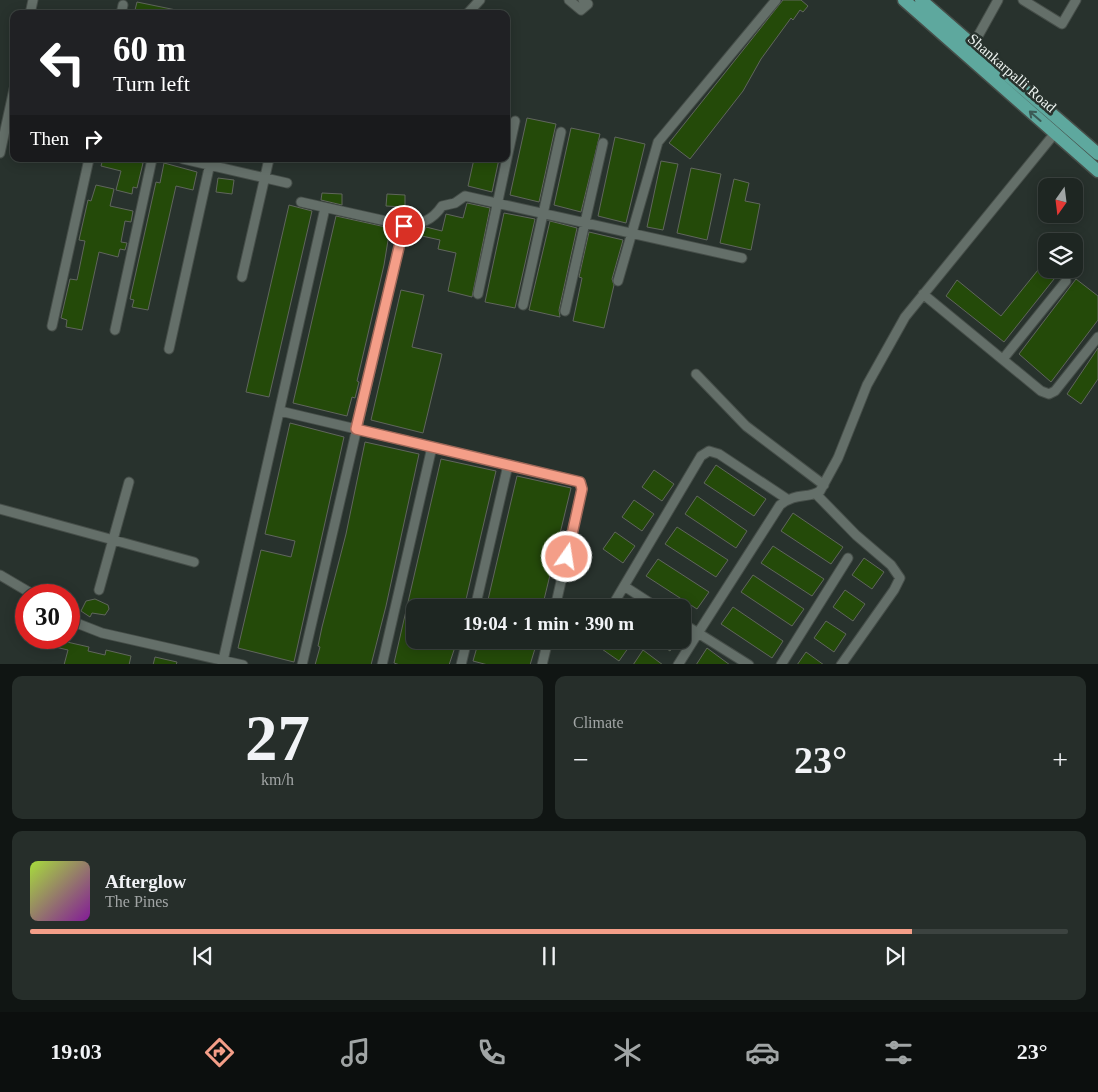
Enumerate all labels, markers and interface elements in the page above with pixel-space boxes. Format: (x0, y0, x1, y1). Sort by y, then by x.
icon: left (30, 30, 95, 95)
text: 60 m (113, 30, 186, 69)
street label: Shankarpalli Road (965, 30, 1060, 116)
text: Turn left (113, 71, 190, 96)
one-way arrow (1029, 110, 1042, 121)
icon: right (79, 125, 107, 153)
text: Then (30, 128, 69, 149)
north arrow (1038, 178, 1082, 222)
map controls (1038, 178, 1083, 278)
pin (383, 205, 425, 247)
icon: arrive (390, 212, 418, 240)
button: layers (1038, 233, 1083, 278)
position arrow (540, 530, 592, 582)
speed limit sign: 30 (15, 584, 80, 649)
text: 19:04 · 1 min · 390 m (463, 613, 634, 634)
text: 27 (245, 702, 310, 774)
text: Climate (573, 714, 624, 731)
text: 23° (794, 739, 847, 781)
text: − (573, 744, 589, 775)
text: + (1052, 744, 1068, 775)
text: km/h (261, 771, 294, 788)
text: Afterglow (105, 871, 186, 892)
text: The Pines (105, 893, 169, 910)
icon: previous (189, 942, 217, 970)
icon: pause (535, 942, 563, 970)
icon: next (881, 942, 909, 970)
icon: directions (202, 1035, 237, 1070)
icon: music (338, 1035, 373, 1070)
icon: phone (474, 1035, 509, 1070)
icon: climate (610, 1035, 645, 1070)
icon: car (745, 1035, 780, 1070)
icon: filters (881, 1035, 916, 1070)
text: 19:03 (50, 1039, 102, 1064)
text: 23° (1017, 1039, 1048, 1064)

